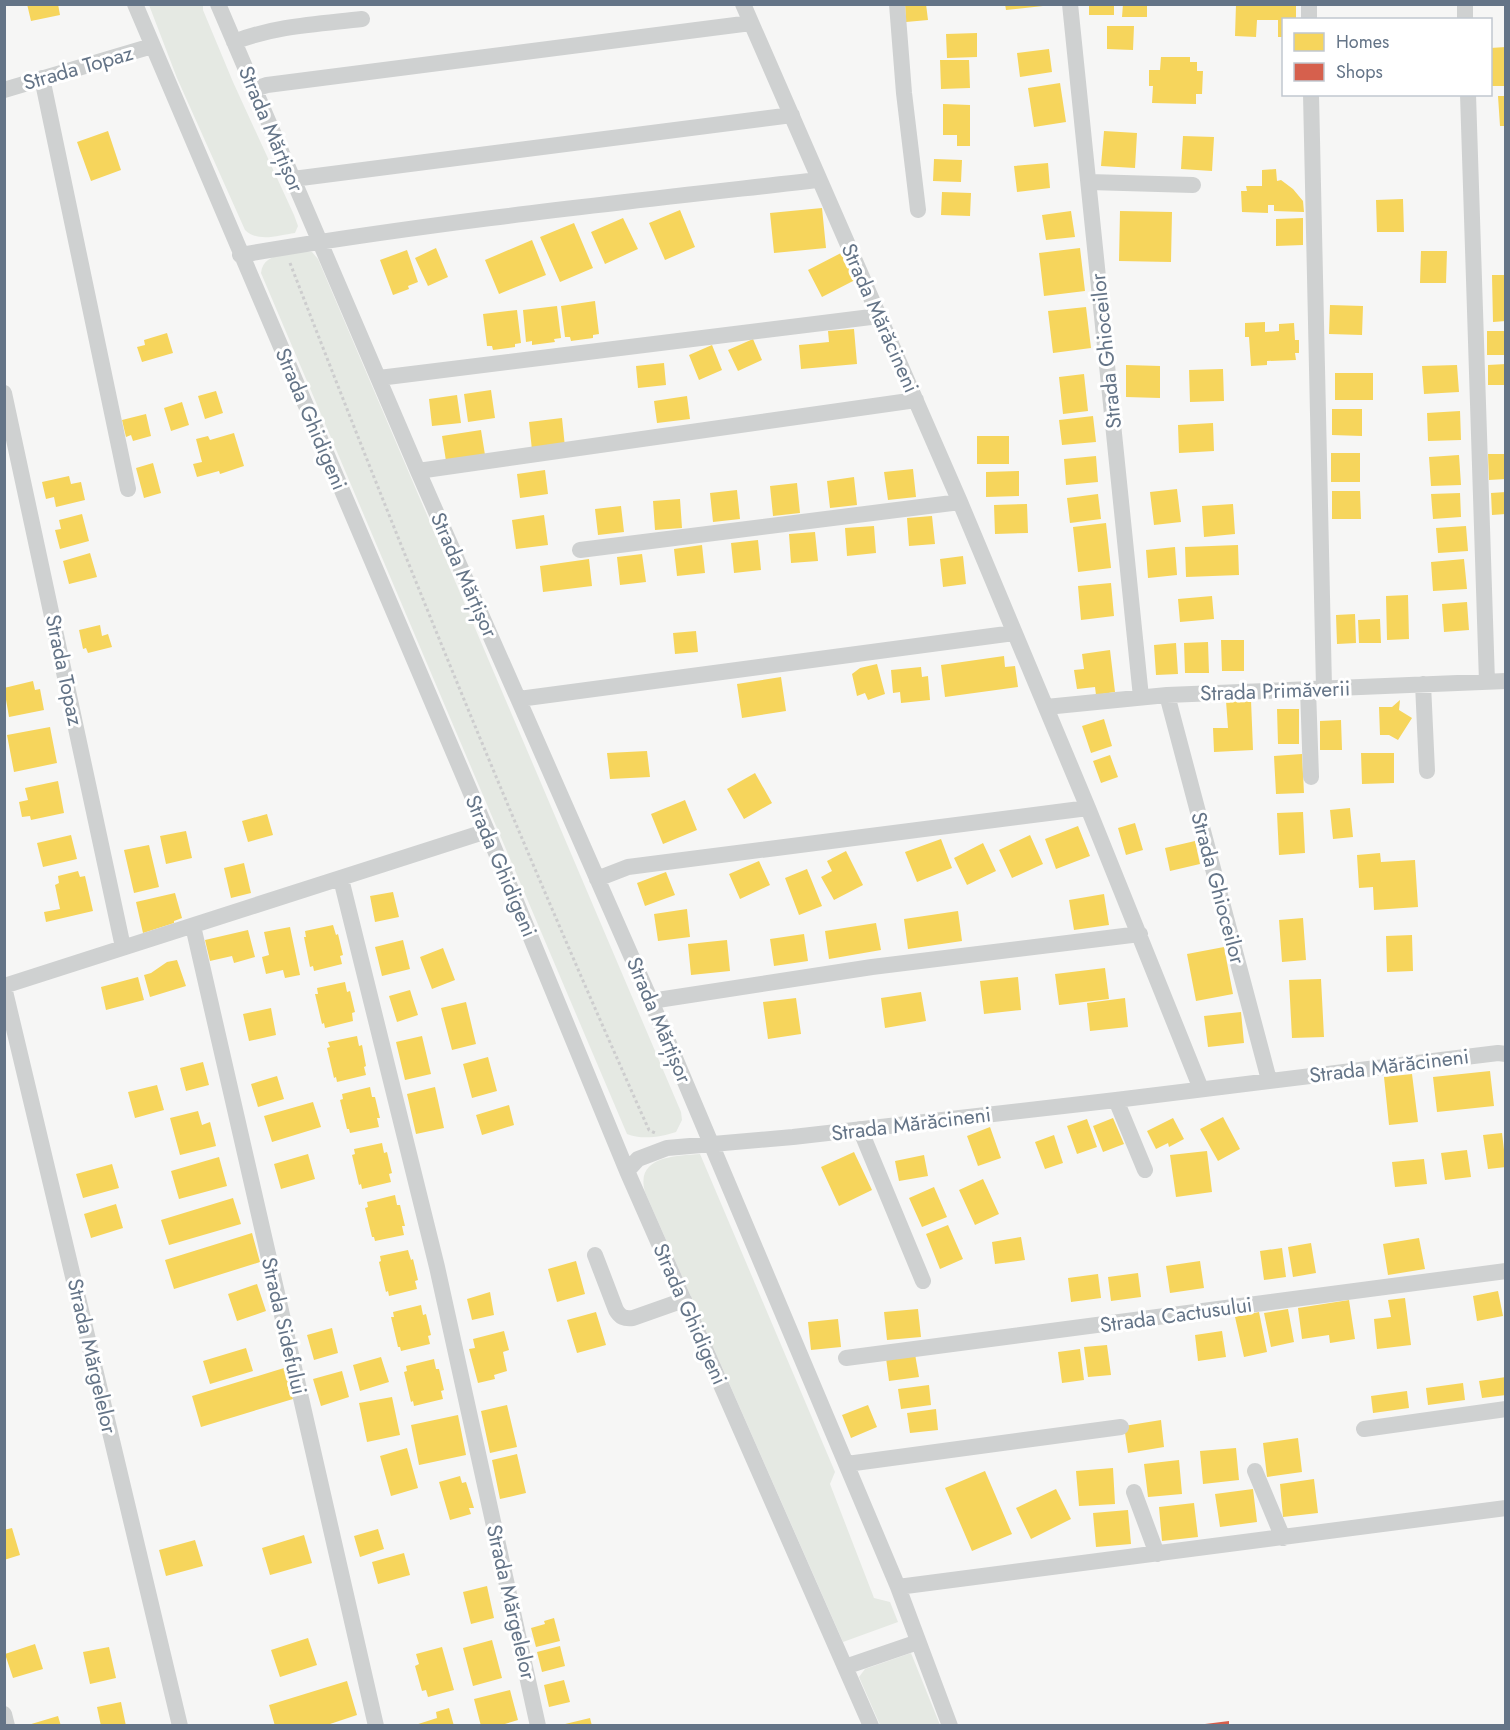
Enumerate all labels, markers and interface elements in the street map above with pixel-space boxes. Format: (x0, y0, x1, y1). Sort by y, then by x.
legend (1282, 18, 1492, 96)
text: Homes (1336, 29, 1389, 55)
street label: Strada Topaz (20, 38, 137, 98)
text: Shops (1336, 59, 1383, 85)
street label: Strada Mărțișor (231, 61, 311, 197)
street label: Strada Mărăcineni (834, 239, 926, 397)
street label: Strada Ghioceilor (1083, 271, 1129, 430)
street label: Strada Ghidigeni (268, 343, 354, 495)
street label: Strada Mărțișor (423, 508, 505, 643)
street label: Strada Topaz (38, 612, 90, 729)
street label: Strada Primăverii (1199, 673, 1351, 709)
street label: Strada Ghidigeni (458, 790, 544, 942)
street label: Strada Ghioceilor (1183, 809, 1253, 968)
street label: Strada Mărțișor (619, 952, 699, 1088)
street label: Strada Mărăcineni (1307, 1041, 1471, 1091)
street label: Strada Mărăcineni (829, 1099, 993, 1149)
street label: Strada Ghidigeni (645, 1239, 735, 1389)
street label: Strada Sidefului (254, 1254, 314, 1398)
street label: Strada Mărgelelor (60, 1276, 125, 1437)
street label: Strada Cactusului (1098, 1289, 1254, 1341)
street label: Strada Mărgelelor (479, 1522, 544, 1683)

